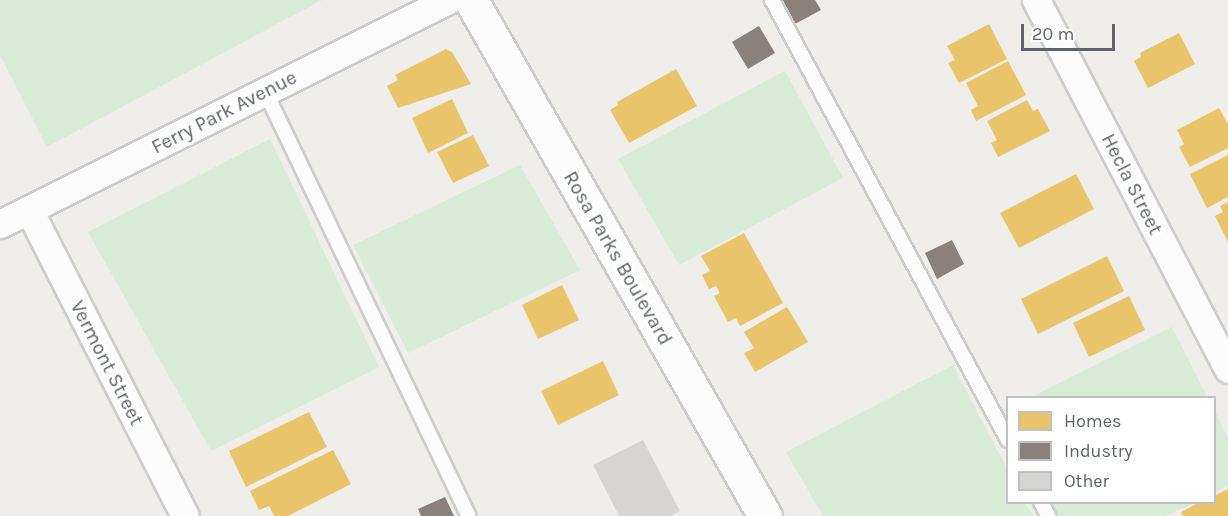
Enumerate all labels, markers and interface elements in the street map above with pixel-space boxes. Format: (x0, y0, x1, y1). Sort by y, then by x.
scale bar (1024, 12, 1118, 50)
text: 20 m (1032, 23, 1074, 45)
street label: Ferry Park Avenue (147, 65, 301, 159)
street label: Hecla Street (1096, 129, 1168, 239)
street label: Rosa Parks Boulevard (558, 167, 678, 349)
street label: Vermont Street (65, 297, 149, 429)
legend (1006, 396, 1216, 504)
text: Homes (1064, 410, 1121, 432)
text: Industry (1064, 440, 1133, 462)
text: Other (1064, 470, 1109, 492)

